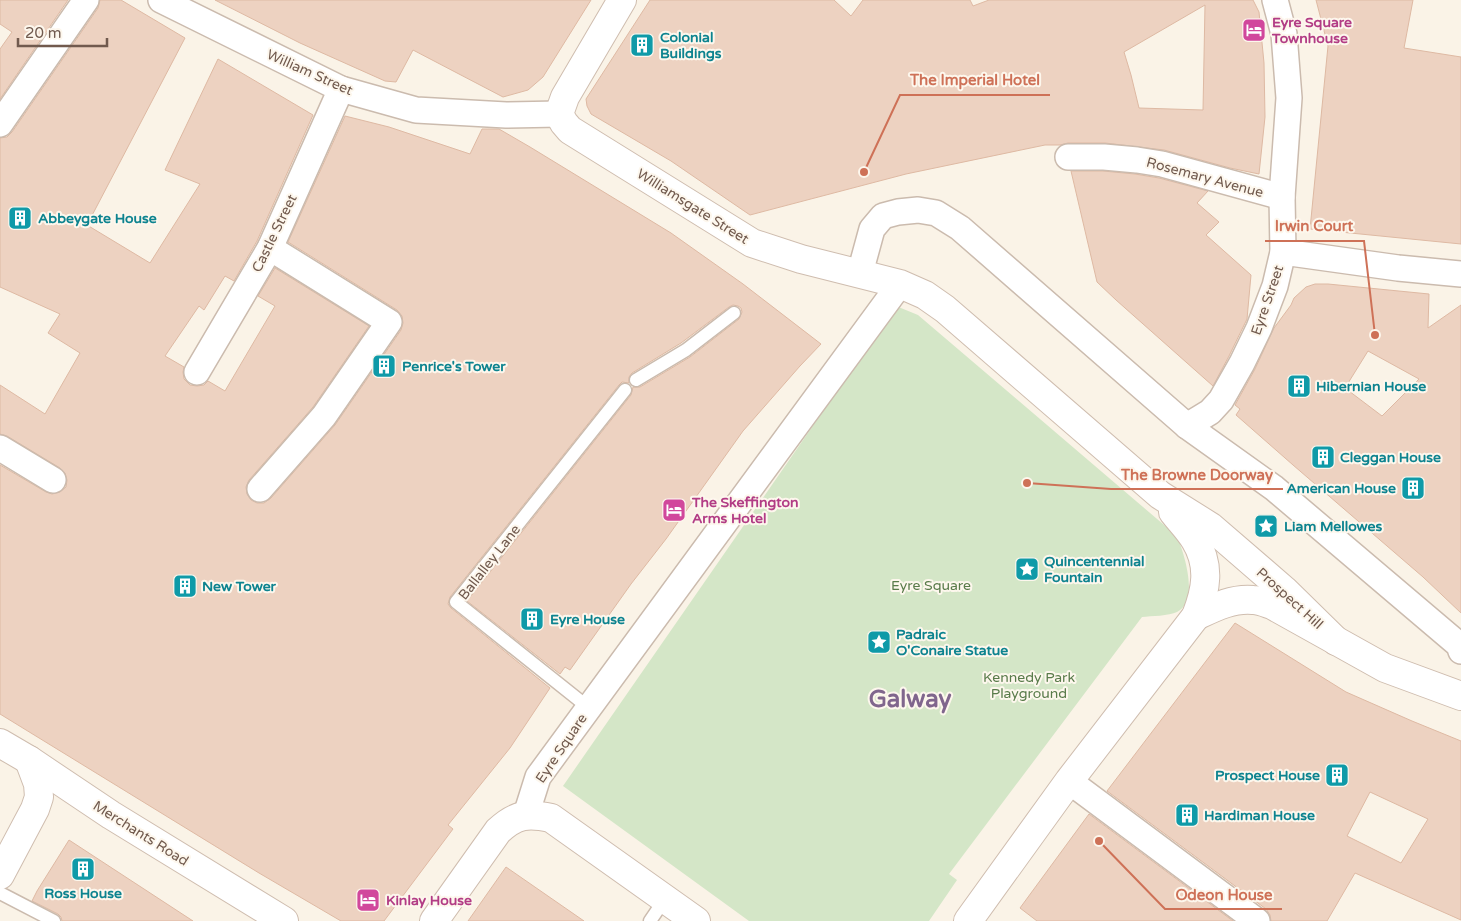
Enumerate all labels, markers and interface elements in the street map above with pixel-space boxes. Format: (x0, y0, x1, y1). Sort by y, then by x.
place label: Eyre Square Townhouse (1271, 14, 1352, 47)
scale bar (18, 15, 106, 47)
hotel icon: Eyre Square Townhouse (1241, 17, 1267, 43)
text: 20 m (25, 24, 62, 42)
place label: Colonial Buildings (660, 29, 722, 62)
building icon: Colonial Buildings (629, 32, 655, 58)
street label: William Street (264, 46, 356, 99)
callout: The Imperial Hotel (900, 65, 1050, 95)
text: The Imperial Hotel (909, 71, 1040, 90)
street label: Rosemary Avenue (1144, 154, 1265, 201)
street label: Williamsgate Street (634, 165, 752, 248)
street label: Castle Street (248, 191, 301, 275)
building icon: Abbeygate House (7, 205, 33, 231)
place label: Abbeygate House (38, 210, 157, 227)
callout: Irwin Court (1265, 211, 1364, 241)
text: Irwin Court (1275, 217, 1353, 235)
street label: Eyre Street (1248, 262, 1288, 337)
building icon: Penrice's Tower (371, 353, 397, 379)
place label: Penrice's Tower (402, 358, 506, 375)
building icon: Hibernian House (1286, 373, 1312, 399)
place label: Hibernian House (1316, 378, 1426, 395)
building icon: Cleggan House (1310, 444, 1336, 470)
place label: Cleggan House (1340, 449, 1441, 466)
callout: The Browne Doorway (1111, 459, 1283, 489)
text: The Browne Doorway (1120, 466, 1273, 485)
building icon: American House (1400, 475, 1426, 501)
place label: American House (1286, 480, 1396, 497)
place label: The Skeffington Arms Hotel (691, 494, 799, 527)
hotel icon: The Skeffington Arms Hotel (661, 497, 687, 523)
place icon: Liam Mellowes (1253, 513, 1279, 539)
place label: Liam Mellowes (1284, 518, 1382, 535)
street label: Ballalley Lane (455, 521, 524, 603)
place label: Quincentennial Fountain (1044, 553, 1145, 586)
place icon: Quincentennial Fountain (1014, 556, 1040, 582)
street label: Prospect Hill (1253, 564, 1326, 633)
building icon: New Tower (172, 573, 198, 599)
park label: Eyre Square (891, 577, 971, 594)
place label: New Tower (202, 578, 277, 595)
building icon: Eyre House (519, 606, 545, 632)
place label: Eyre House (550, 611, 625, 628)
place label: Padraic O'Conaire Statue (896, 626, 1008, 659)
place icon: Padraic O'Conaire Statue (866, 629, 892, 655)
park label: Kennedy Park Playground (983, 669, 1075, 702)
district label: Galway (869, 685, 951, 714)
street label: Eyre Square (532, 710, 591, 786)
building icon: Prospect House (1324, 762, 1350, 788)
place label: Prospect House (1215, 767, 1320, 784)
street label: Merchants Road (90, 797, 192, 870)
building icon: Hardiman House (1174, 802, 1200, 828)
place label: Hardiman House (1204, 807, 1315, 824)
building icon: Ross House (70, 856, 96, 882)
callout: Odeon House (1165, 879, 1282, 909)
place label: Ross House (44, 885, 122, 902)
text: Odeon House (1175, 886, 1273, 904)
hotel icon: Kinlay House (355, 887, 381, 913)
place label: Kinlay House (386, 892, 472, 909)

